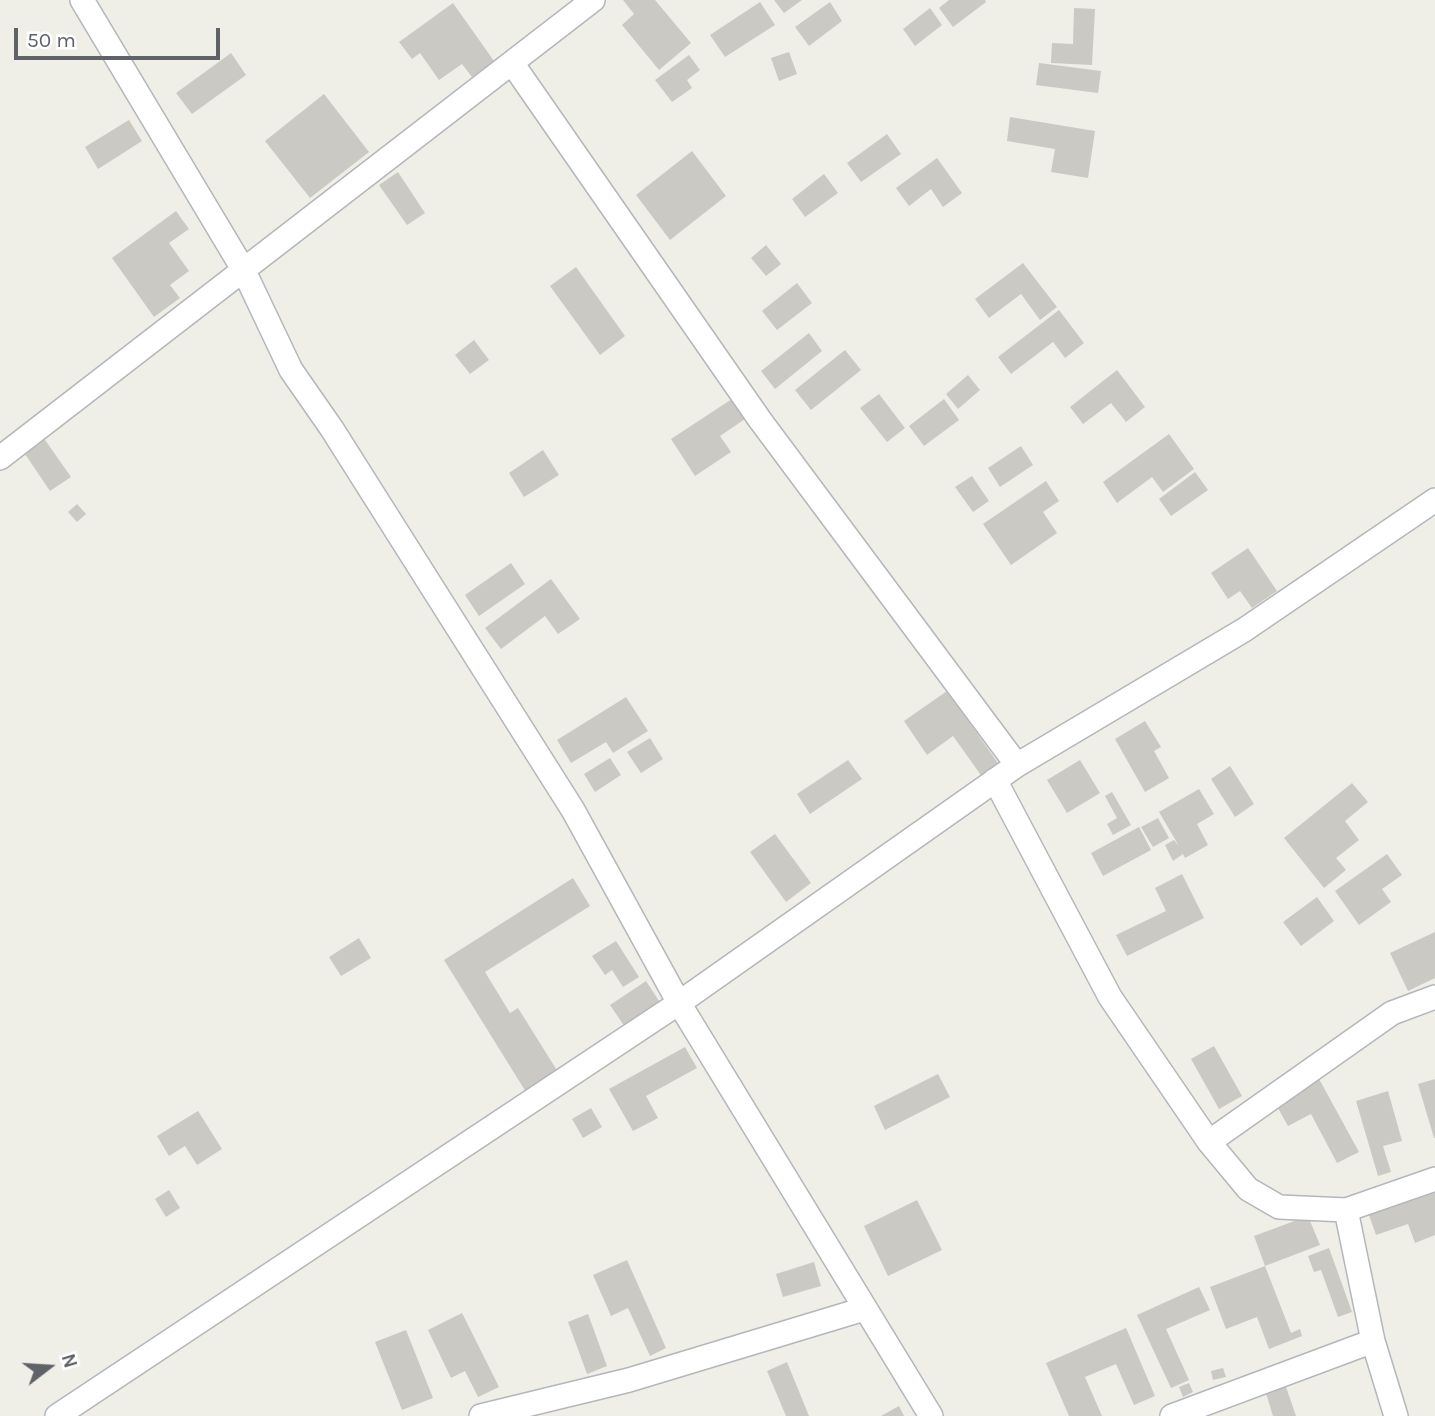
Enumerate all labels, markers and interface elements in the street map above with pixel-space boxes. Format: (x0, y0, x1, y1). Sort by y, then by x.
scale bar (18, 14, 224, 58)
text: 50 m (27, 28, 76, 52)
north arrow (14, 1332, 84, 1402)
text: N (57, 1351, 82, 1371)

